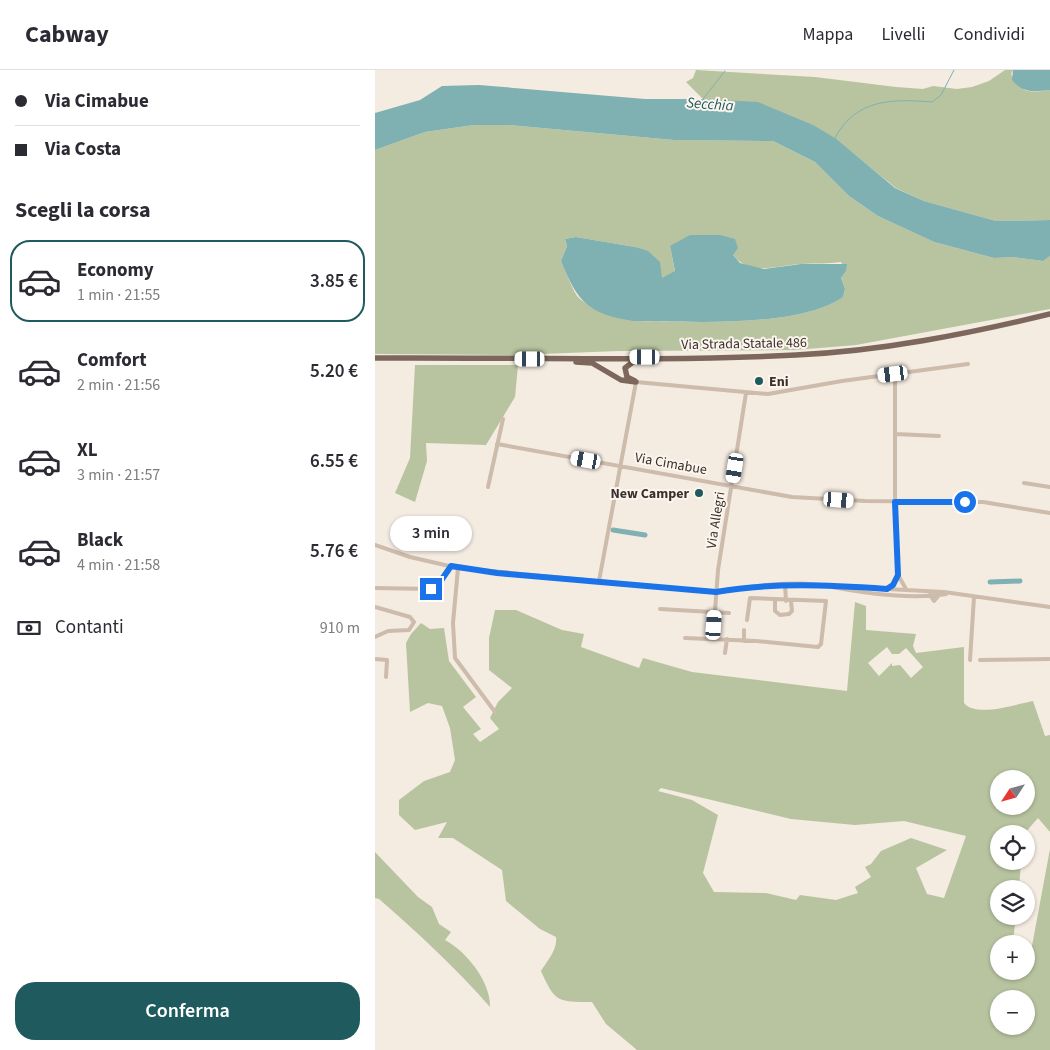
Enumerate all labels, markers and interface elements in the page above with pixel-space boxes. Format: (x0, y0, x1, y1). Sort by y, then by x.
text: Cabway (25, 17, 109, 52)
text: Mappa (802, 22, 853, 47)
text: Livelli (881, 22, 925, 47)
text: Condividi (953, 22, 1025, 47)
text: Via Cimabue (45, 88, 149, 115)
water label: Secchia (686, 92, 734, 117)
text: Via Costa (45, 136, 121, 163)
text: Scegli la corsa (15, 194, 151, 226)
text: Economy (77, 257, 154, 284)
icon: car (17, 259, 62, 304)
text: 3.85 € (310, 268, 358, 295)
text: 1 min · 21:55 (77, 284, 160, 306)
street label: Via Strada Statale 486 (681, 333, 807, 355)
text: Comfort (77, 347, 147, 374)
icon: car (17, 349, 62, 394)
car (630, 350, 660, 365)
car (515, 352, 545, 367)
text: 5.20 € (310, 358, 358, 385)
car (877, 365, 908, 383)
place label: Eni (769, 372, 789, 392)
text: 2 min · 21:56 (77, 374, 160, 396)
marker: Eni (753, 375, 765, 387)
text: XL (77, 437, 98, 464)
icon: car (17, 439, 62, 484)
text: 6.55 € (310, 448, 358, 475)
street label: Via Cimabue (633, 448, 709, 480)
car (569, 450, 602, 470)
car (725, 452, 744, 484)
text: 3 min · 21:57 (77, 464, 160, 486)
place label: New Camper (610, 484, 689, 504)
marker: New Camper (693, 487, 705, 499)
street label: Via Allegri (702, 490, 730, 550)
car (823, 491, 854, 509)
route start (954, 491, 976, 513)
callout: 3 min (390, 516, 472, 552)
text: 3 min (412, 522, 450, 544)
text: Black (77, 527, 123, 554)
icon: car (17, 529, 62, 574)
text: 5.76 € (310, 538, 358, 565)
text: 4 min · 21:58 (77, 554, 160, 576)
route end (420, 578, 442, 600)
car (705, 610, 722, 640)
icon: cash (15, 614, 43, 642)
text: Contanti (55, 614, 124, 641)
text: 910 m (320, 617, 360, 639)
north arrow (990, 770, 1035, 815)
map controls (990, 770, 1035, 1035)
button: locate (990, 825, 1035, 870)
button: layers (990, 880, 1035, 925)
button: + (990, 935, 1035, 980)
button: Conferma (15, 982, 360, 1040)
button: − (990, 990, 1035, 1035)

